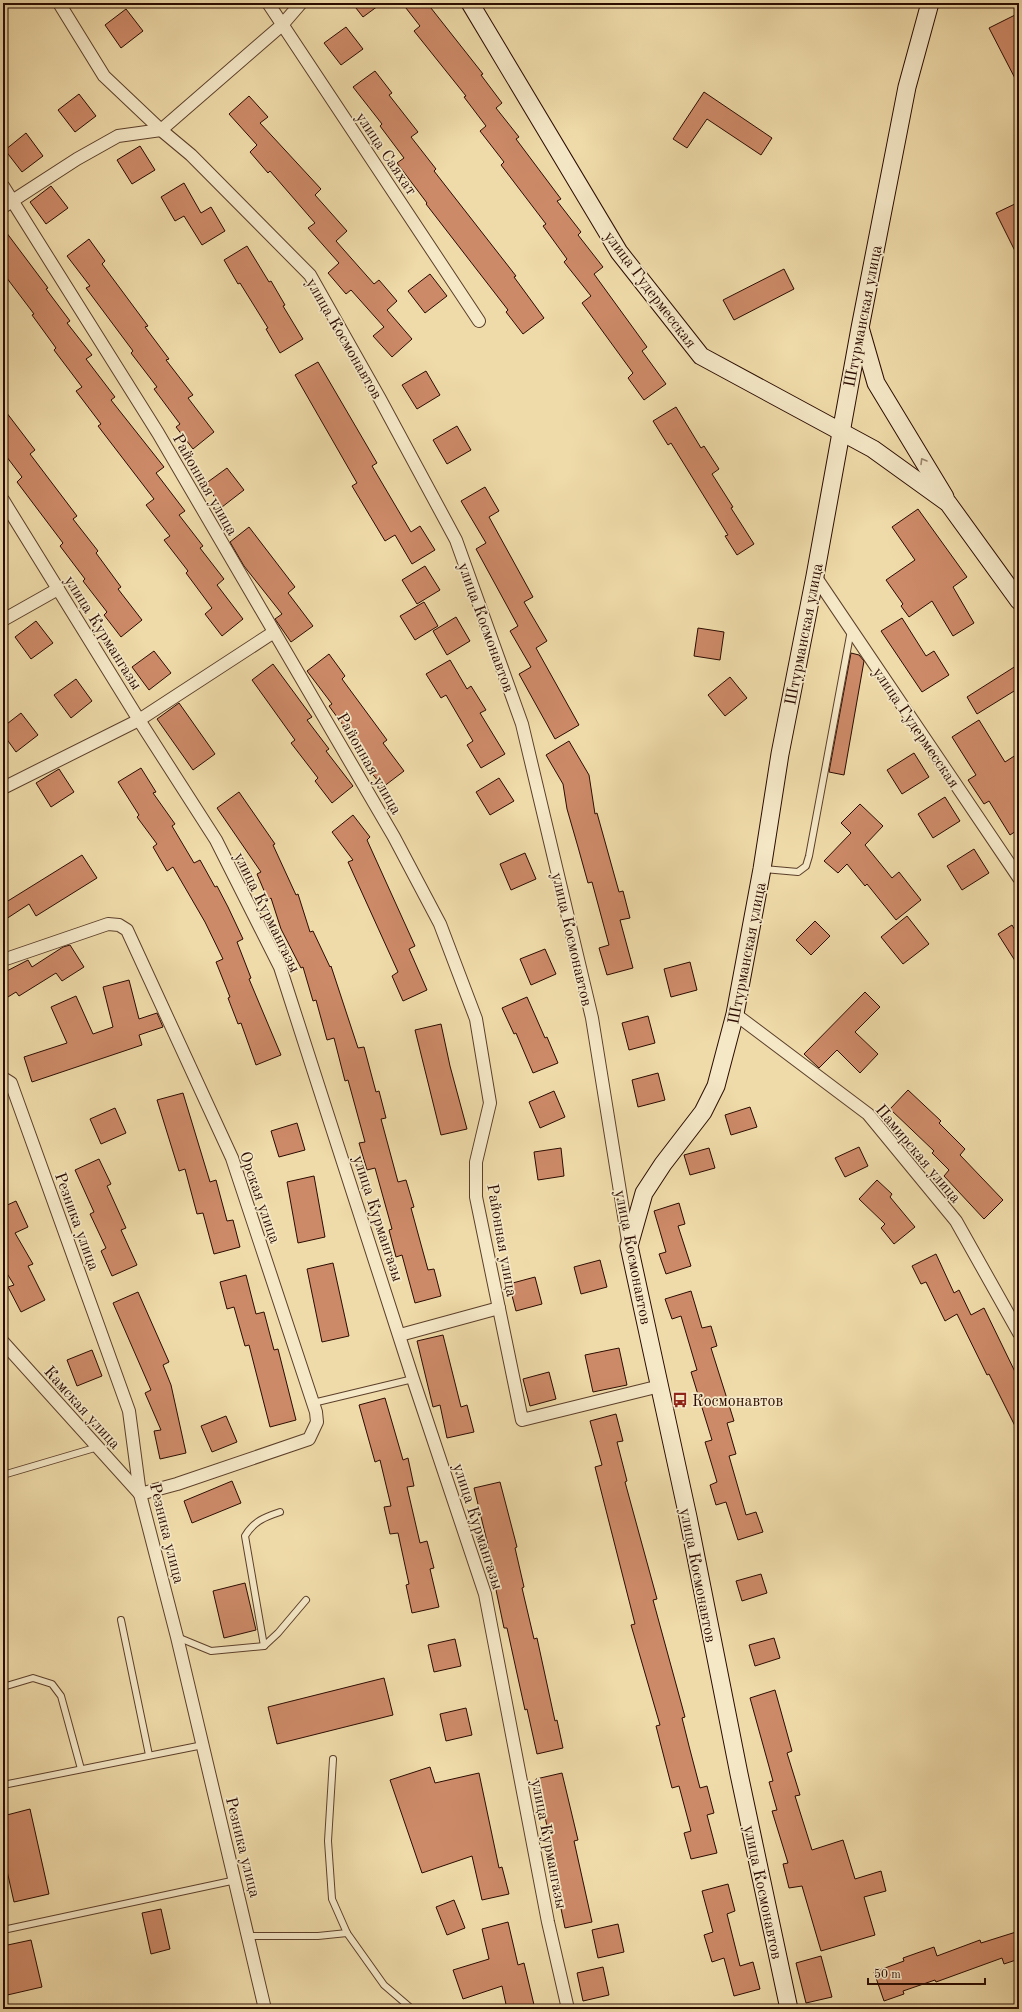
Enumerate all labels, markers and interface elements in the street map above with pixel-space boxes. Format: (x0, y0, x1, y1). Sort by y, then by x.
street label: улица Саяхат (352, 110, 419, 198)
street label: улица Гудермесская (600, 229, 698, 352)
street label: Штурманская улица (842, 244, 886, 389)
street label: улица Космонавтов (302, 276, 384, 402)
street label: Районная улица (169, 431, 240, 539)
one-way arrow (921, 458, 928, 465)
street label: улица Космонавтов (454, 561, 516, 695)
street label: Штурманская улица (783, 562, 827, 707)
street label: улица Курмангазы (61, 573, 144, 693)
street label: улица Гудермесская (869, 665, 962, 791)
street label: Районная улица (333, 710, 404, 818)
street label: улица Курмангазы (230, 850, 302, 976)
street label: улица Космонавтов (548, 871, 594, 1008)
street label: Штурманская улица (726, 881, 770, 1026)
street label: Памирская улица (872, 1102, 963, 1207)
street label: Орская улица (236, 1150, 282, 1246)
street label: улица Курмангазы (349, 1154, 405, 1284)
street label: Резника улица (51, 1171, 101, 1273)
street label: Районная улица (483, 1183, 519, 1298)
street label: улица Космонавтов (611, 1189, 653, 1326)
street label: Камская улица (40, 1364, 123, 1453)
bus stop icon: Космонавтов (671, 1391, 689, 1409)
place label: Космонавтов (692, 1394, 783, 1410)
street label: улица Курмангазы (449, 1462, 505, 1592)
street label: Резника улица (146, 1482, 186, 1585)
street label: улица Космонавтов (676, 1507, 718, 1644)
street label: улица Курмангазы (528, 1778, 568, 1910)
street label: Резника улица (222, 1796, 262, 1899)
street label: улица Космонавтов (740, 1824, 784, 1961)
scale bar (868, 1960, 985, 1986)
text: 50 m (874, 1968, 901, 1981)

